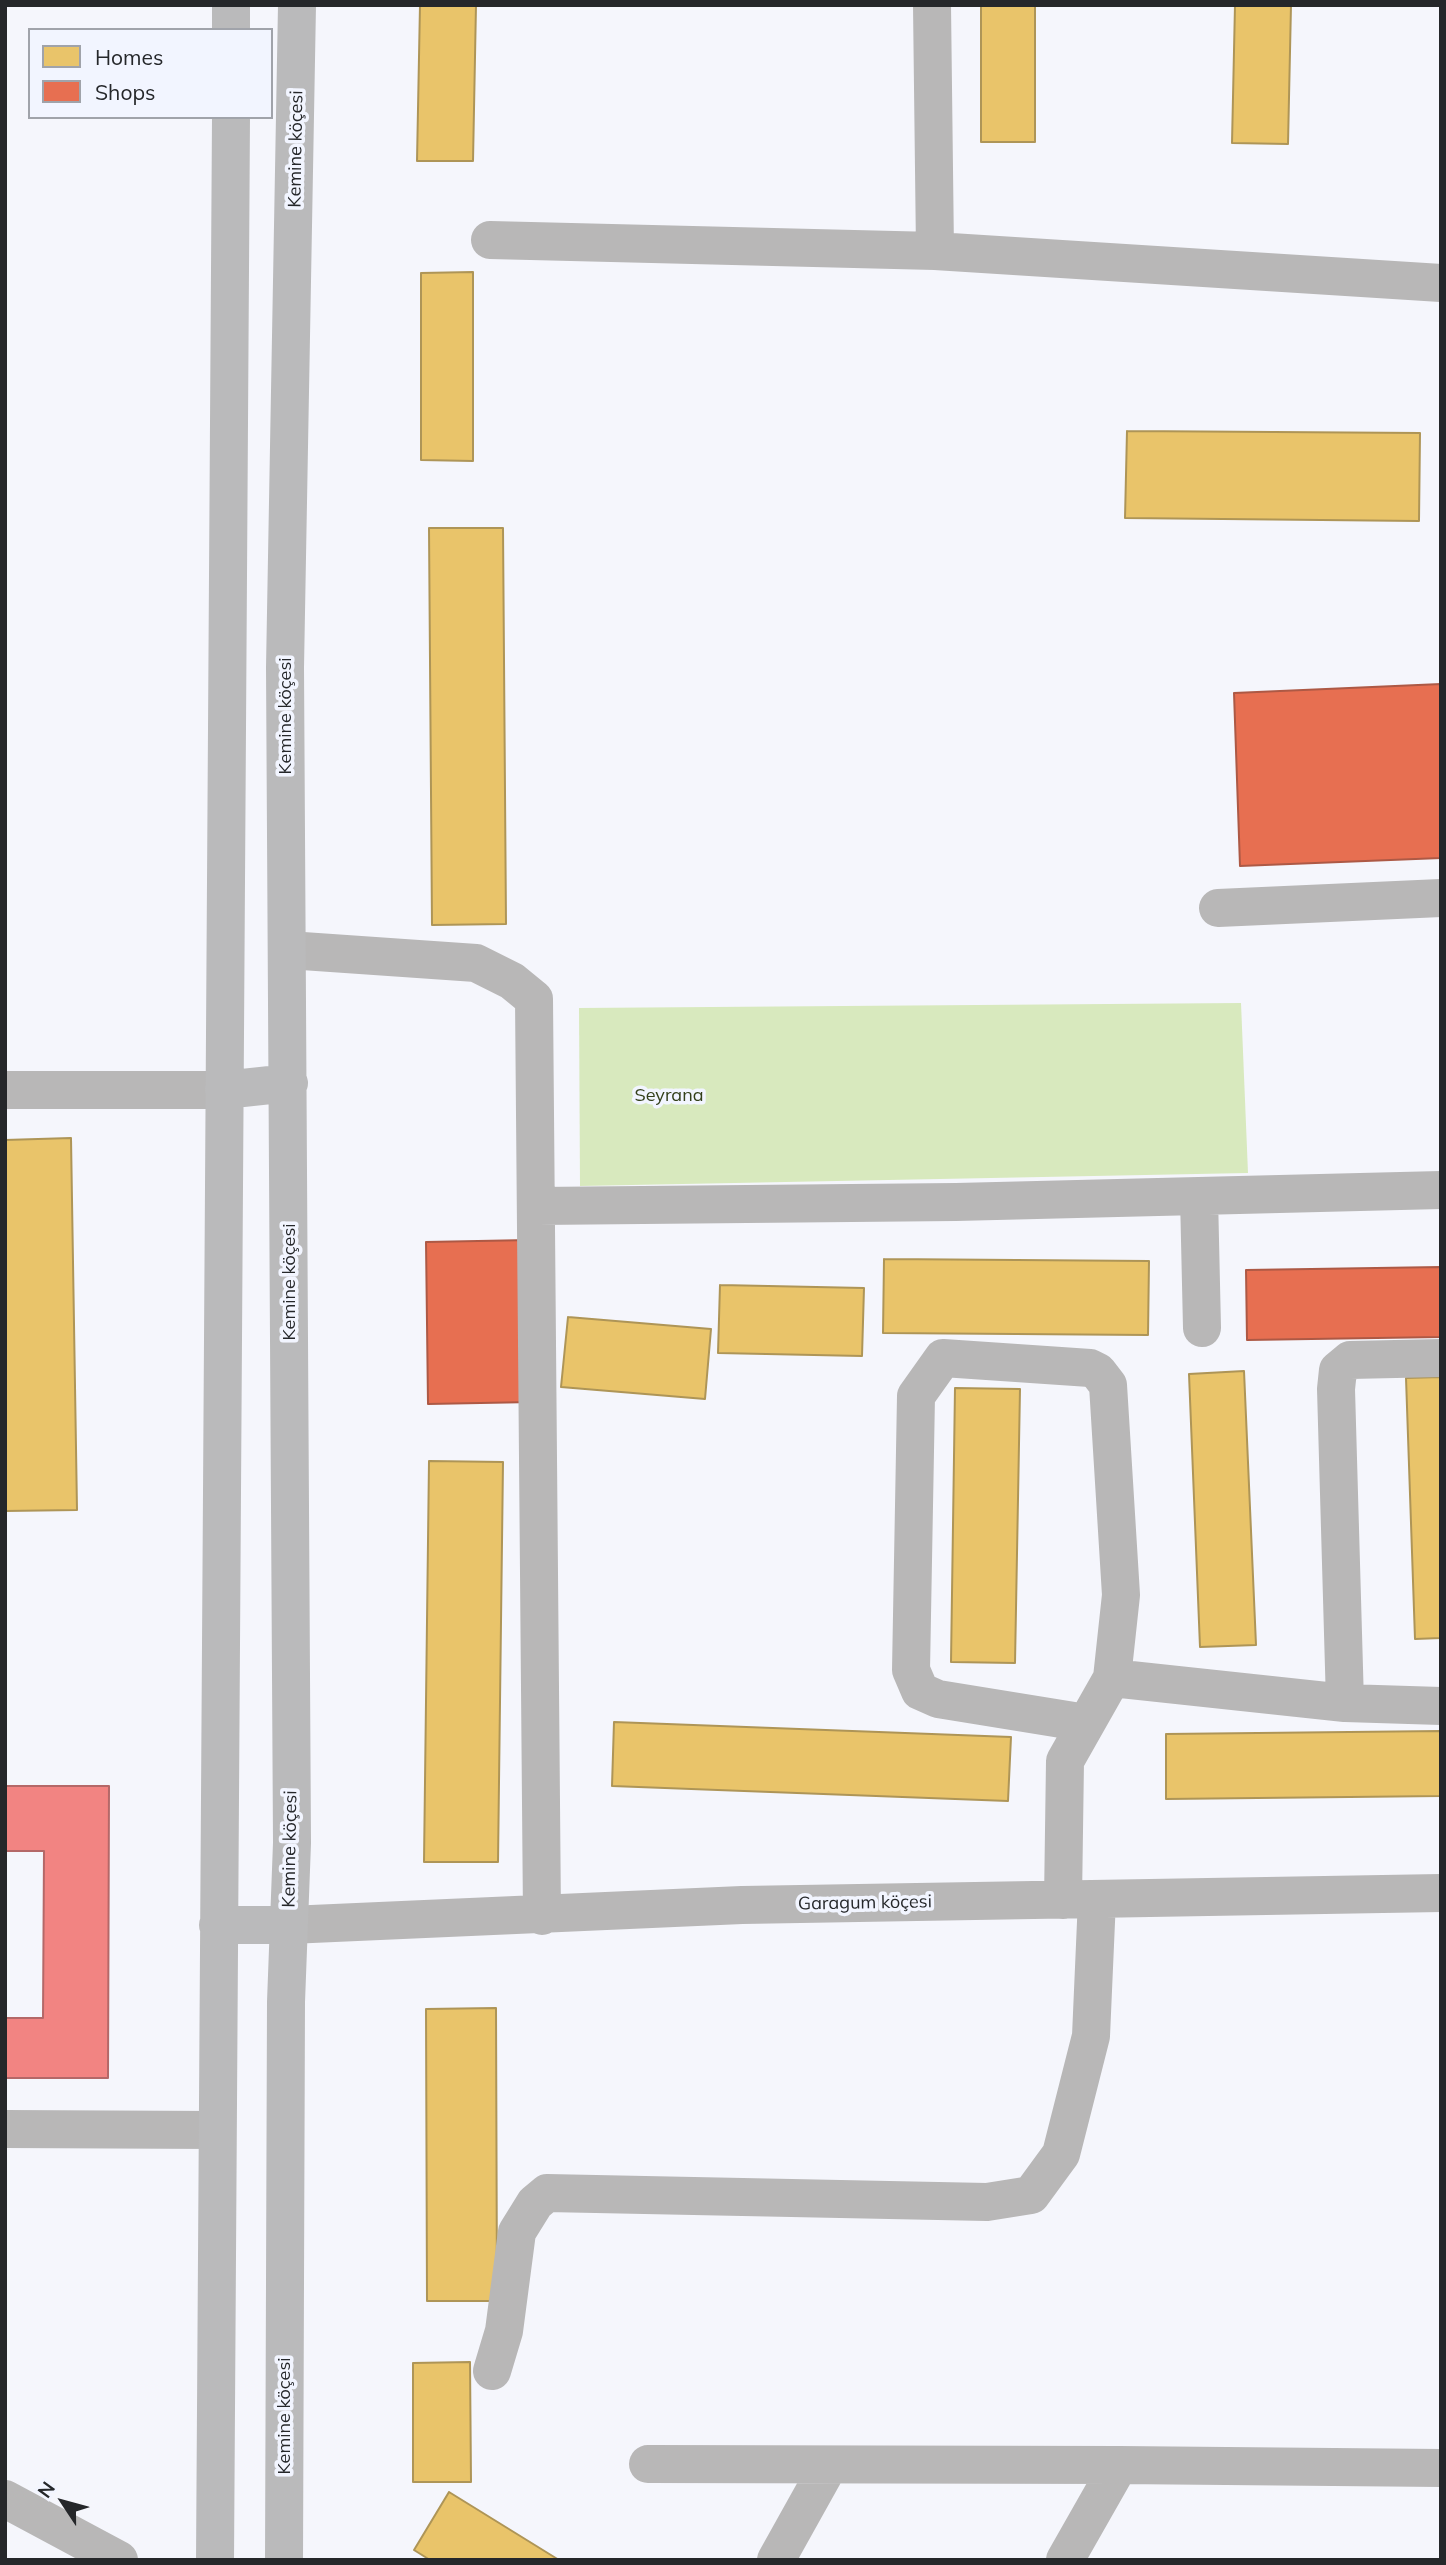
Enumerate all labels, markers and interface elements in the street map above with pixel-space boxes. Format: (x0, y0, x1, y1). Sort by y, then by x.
legend (28, 28, 273, 119)
text: Homes (95, 44, 163, 70)
text: Shops (95, 79, 155, 105)
street label: Kemine köçesi (284, 90, 308, 208)
street label: Kemine köçesi (275, 657, 297, 775)
park label: Seyrana (634, 1085, 704, 1107)
street label: Kemine köçesi (279, 1223, 301, 1341)
street label: Kemine köçesi (278, 1790, 302, 1908)
street label: Garagum köçesi (798, 1891, 932, 1915)
street label: Kemine köçesi (274, 2357, 296, 2475)
north arrow (28, 2467, 98, 2537)
text: N (32, 2477, 60, 2503)

